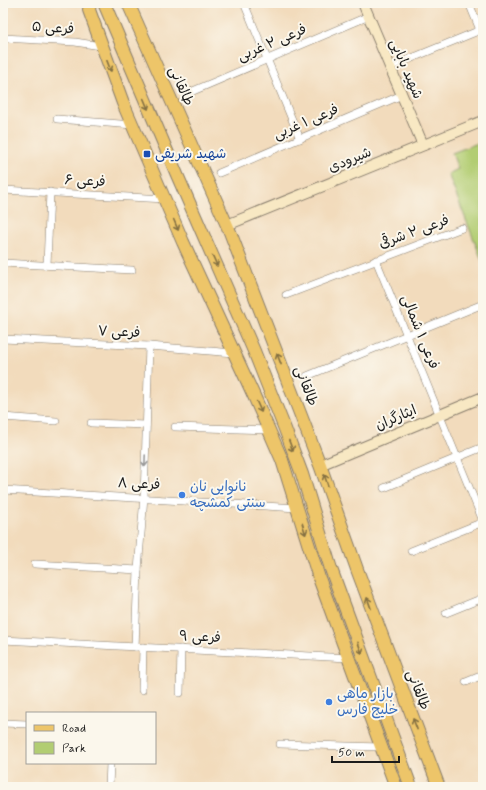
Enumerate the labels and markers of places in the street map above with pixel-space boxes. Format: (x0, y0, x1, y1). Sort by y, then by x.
place label: شهید شریفی (155, 145, 226, 163)
marker: شهید شریفی (142, 149, 152, 159)
place label: نانوایی نان سنتی کمشچه (190, 478, 266, 512)
marker: نانوایی نان سنتی کمشچه (177, 490, 187, 500)
place label: بازار ماهی خلیج فارس (337, 685, 398, 719)
marker: بازار ماهی خلیج فارس (324, 697, 334, 707)

